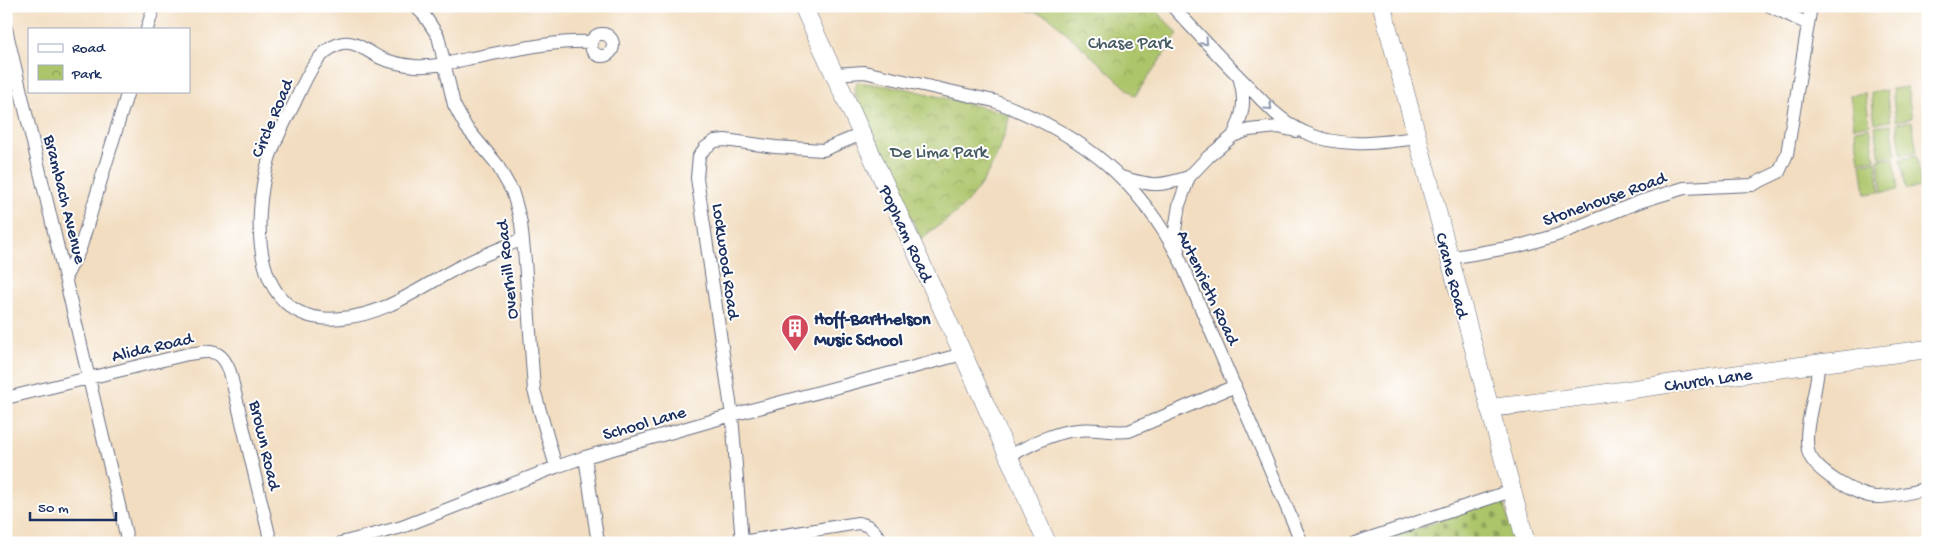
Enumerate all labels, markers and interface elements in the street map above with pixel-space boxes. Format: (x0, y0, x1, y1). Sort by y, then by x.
legend (28, 28, 190, 92)
park label: Chase Park (1088, 34, 1174, 55)
one-way arrow (1199, 36, 1208, 45)
text: Road (72, 40, 106, 58)
text: Park (71, 66, 102, 84)
street label: Circle Road (247, 75, 300, 161)
one-way arrow (1264, 101, 1273, 110)
street label: Brambach Avenue (37, 132, 90, 267)
park label: De Lima Park (889, 143, 990, 164)
street label: Stonehouse Road (1540, 168, 1671, 232)
street label: Popham Road (873, 182, 937, 287)
street label: Lockwood Road (706, 202, 743, 322)
street label: Overhill Road (493, 218, 524, 320)
street label: Autenrieth Road (1171, 227, 1243, 350)
street label: Crane Road (1429, 231, 1472, 322)
place label: Hoff-Barthelson Music School (814, 310, 931, 352)
building icon: Hoff-Barthelson Music School (780, 313, 810, 352)
street label: Alida Road (110, 329, 197, 368)
street label: Church Lane (1663, 365, 1754, 398)
street label: Brown Road (243, 398, 284, 494)
street label: School Lane (601, 402, 689, 446)
scale bar (30, 489, 116, 521)
text: 50 m (38, 500, 69, 518)

